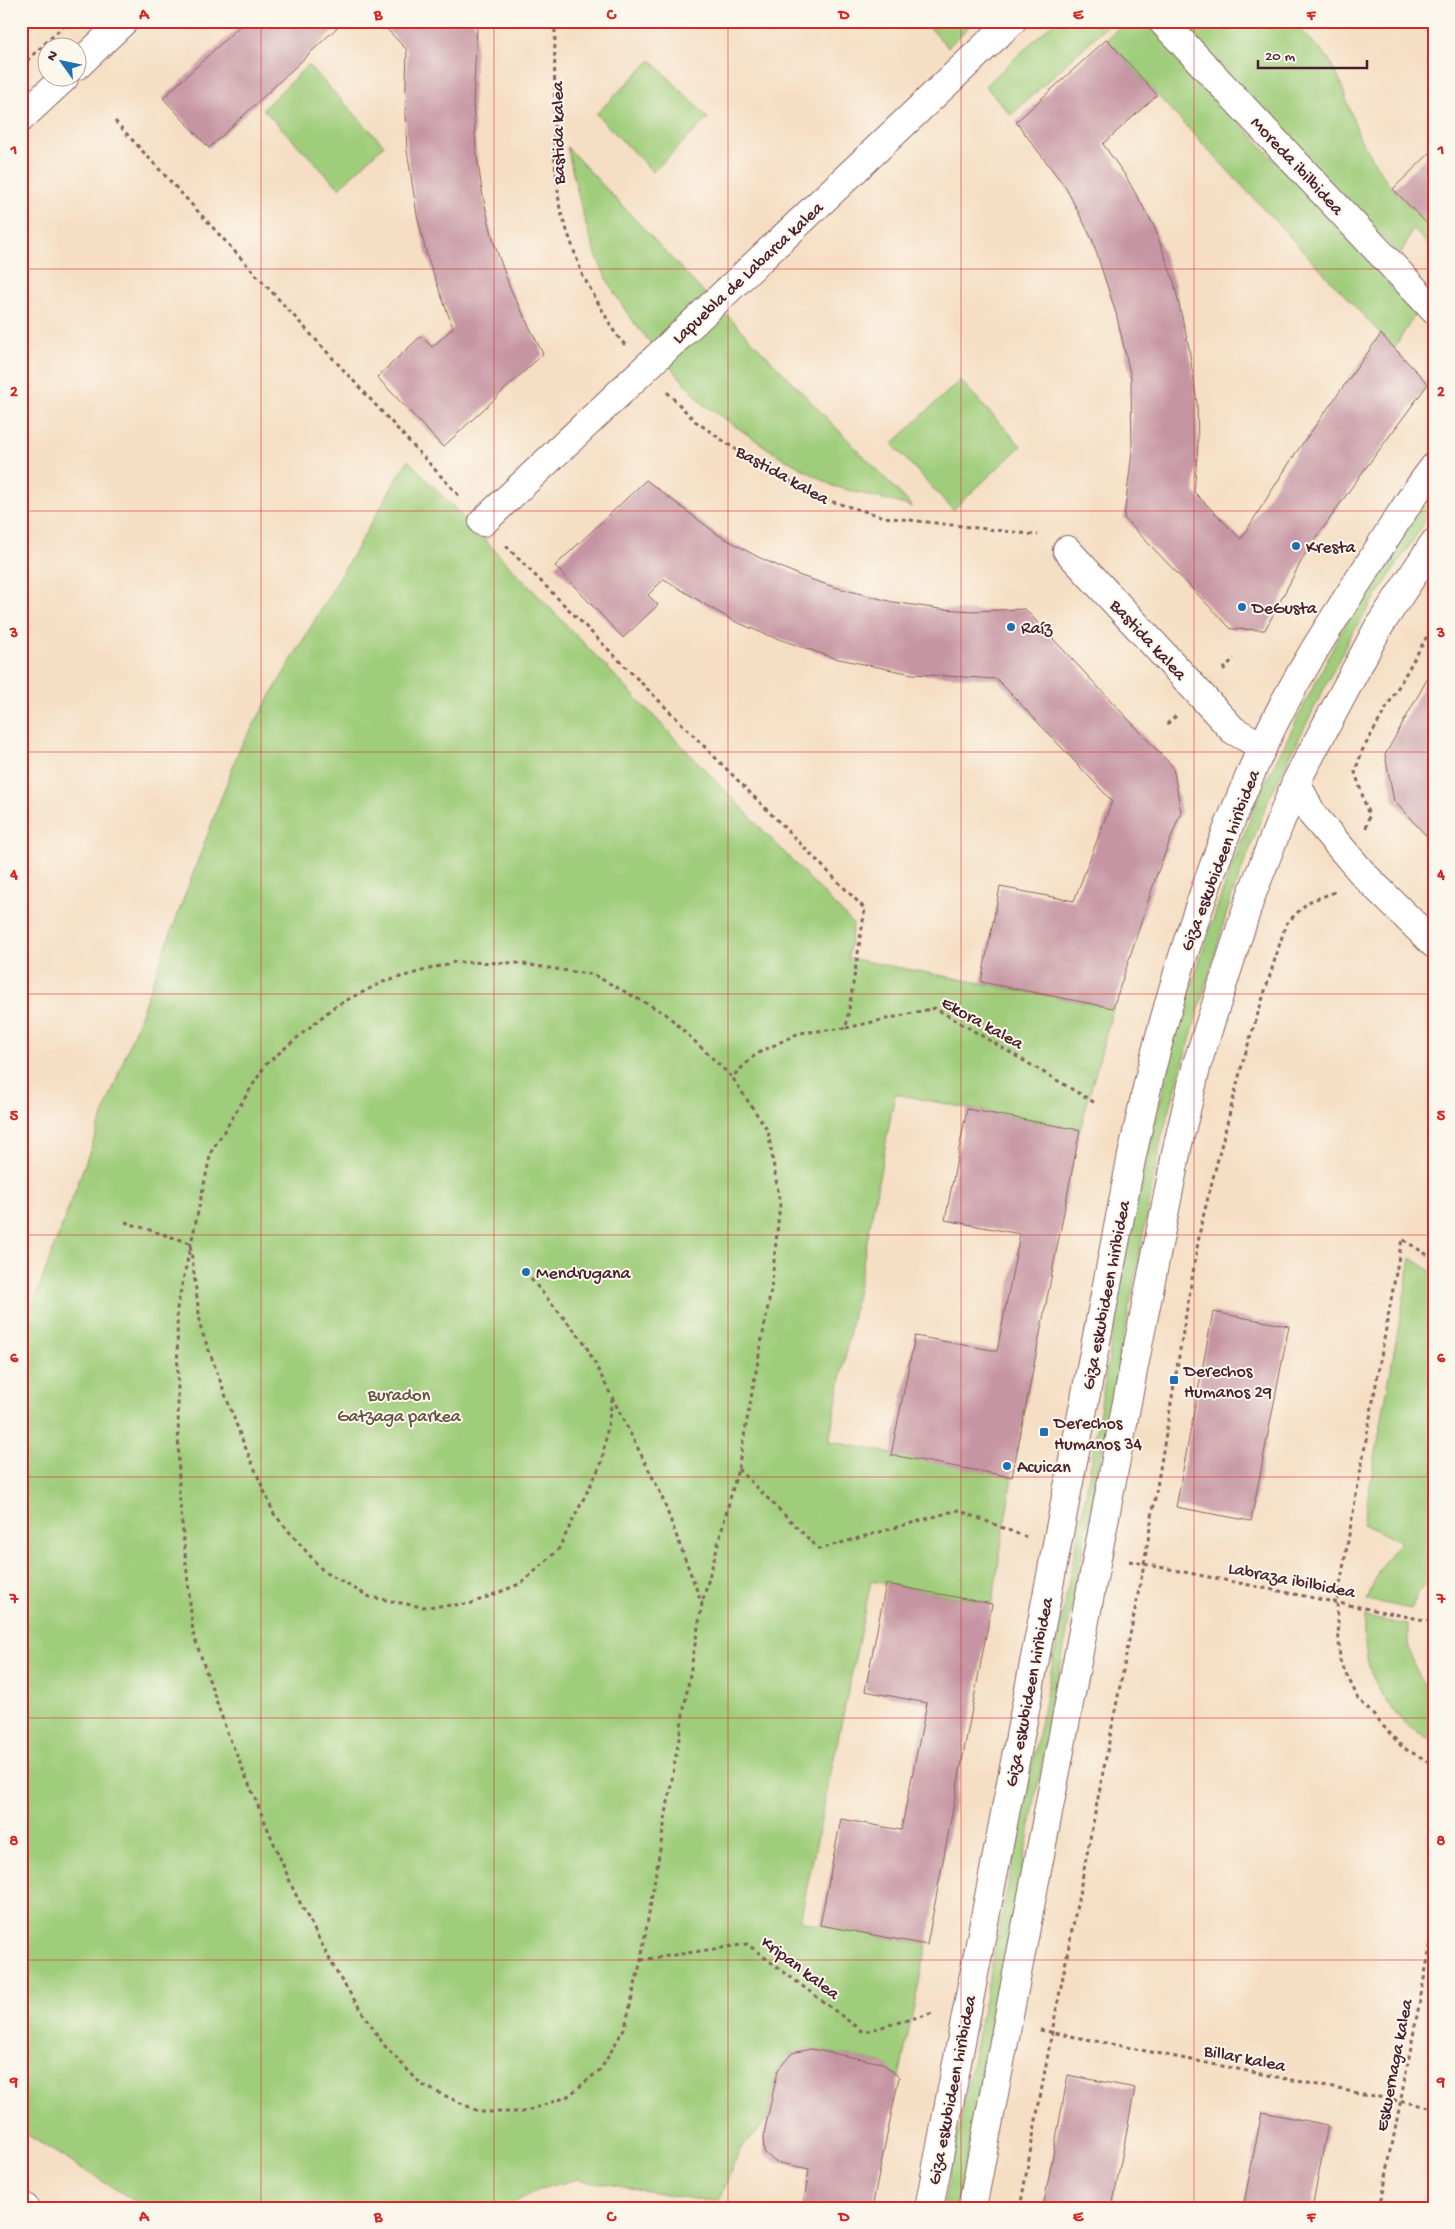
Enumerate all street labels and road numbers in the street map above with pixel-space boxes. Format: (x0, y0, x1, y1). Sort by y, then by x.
street label: Bastida kalea (548, 80, 571, 186)
street label: Moreda ibilbidea (1245, 113, 1348, 221)
street label: Lapuebla de Labarca kalea (669, 198, 829, 349)
street label: Bastida kalea (731, 442, 833, 511)
street label: Bastida kalea (1104, 595, 1191, 686)
street label: Giza eskubideen hiribidea (1177, 766, 1266, 954)
street label: Ekora kalea (937, 993, 1027, 1056)
street label: Giza eskubideen hiribidea (1079, 1198, 1136, 1392)
street label: Labraza ibilbidea (1226, 1559, 1358, 1604)
street label: Giza eskubideen hiribidea (1002, 1595, 1059, 1789)
street label: Kripan kalea (756, 1933, 844, 2006)
street label: Giza eskubideen hiribidea (925, 1993, 982, 2187)
street label: Eskuernaga kalea (1372, 1997, 1419, 2133)
street label: Billar kalea (1201, 2041, 1288, 2078)

